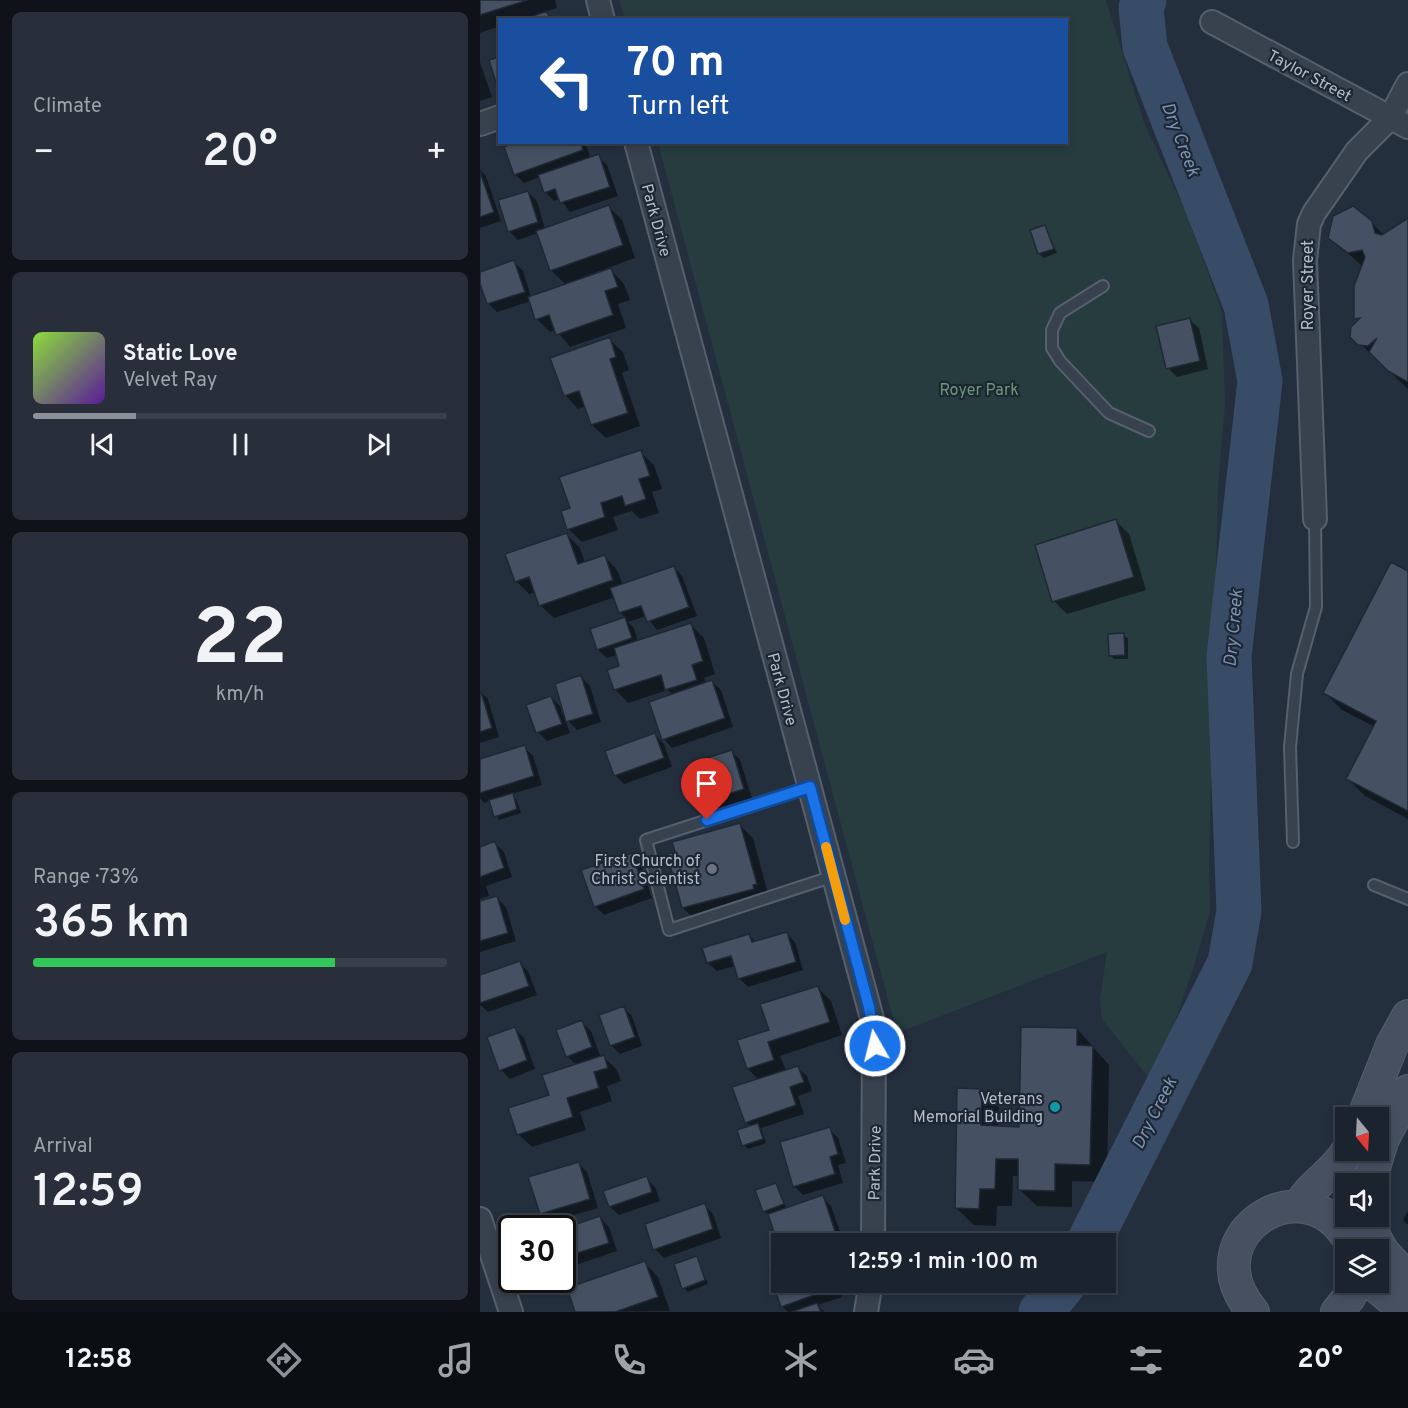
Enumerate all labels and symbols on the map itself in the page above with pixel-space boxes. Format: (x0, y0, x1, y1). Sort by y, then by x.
street label: Taylor Street (1264, 46, 1354, 107)
water label: Dry Creek (1155, 99, 1205, 181)
street label: Park Drive (636, 182, 674, 259)
street label: Royer Street (1299, 240, 1319, 330)
park label: Royer Park (939, 381, 1019, 401)
water label: Dry Creek (1220, 588, 1249, 668)
street label: Park Drive (762, 651, 800, 728)
pin (681, 758, 732, 820)
place label: First Church of Christ Scientist (591, 852, 701, 890)
marker: First Church of Christ Scientist (705, 862, 719, 876)
position arrow (843, 1014, 907, 1078)
water label: Dry Creek (1127, 1073, 1184, 1153)
place label: Veterans Memorial Building (913, 1090, 1043, 1128)
marker: Veterans Memorial Building (1048, 1100, 1062, 1114)
north arrow (1335, 1107, 1389, 1161)
street label: Park Drive (865, 1126, 887, 1201)
speed limit sign: 30 (498, 1215, 576, 1293)

